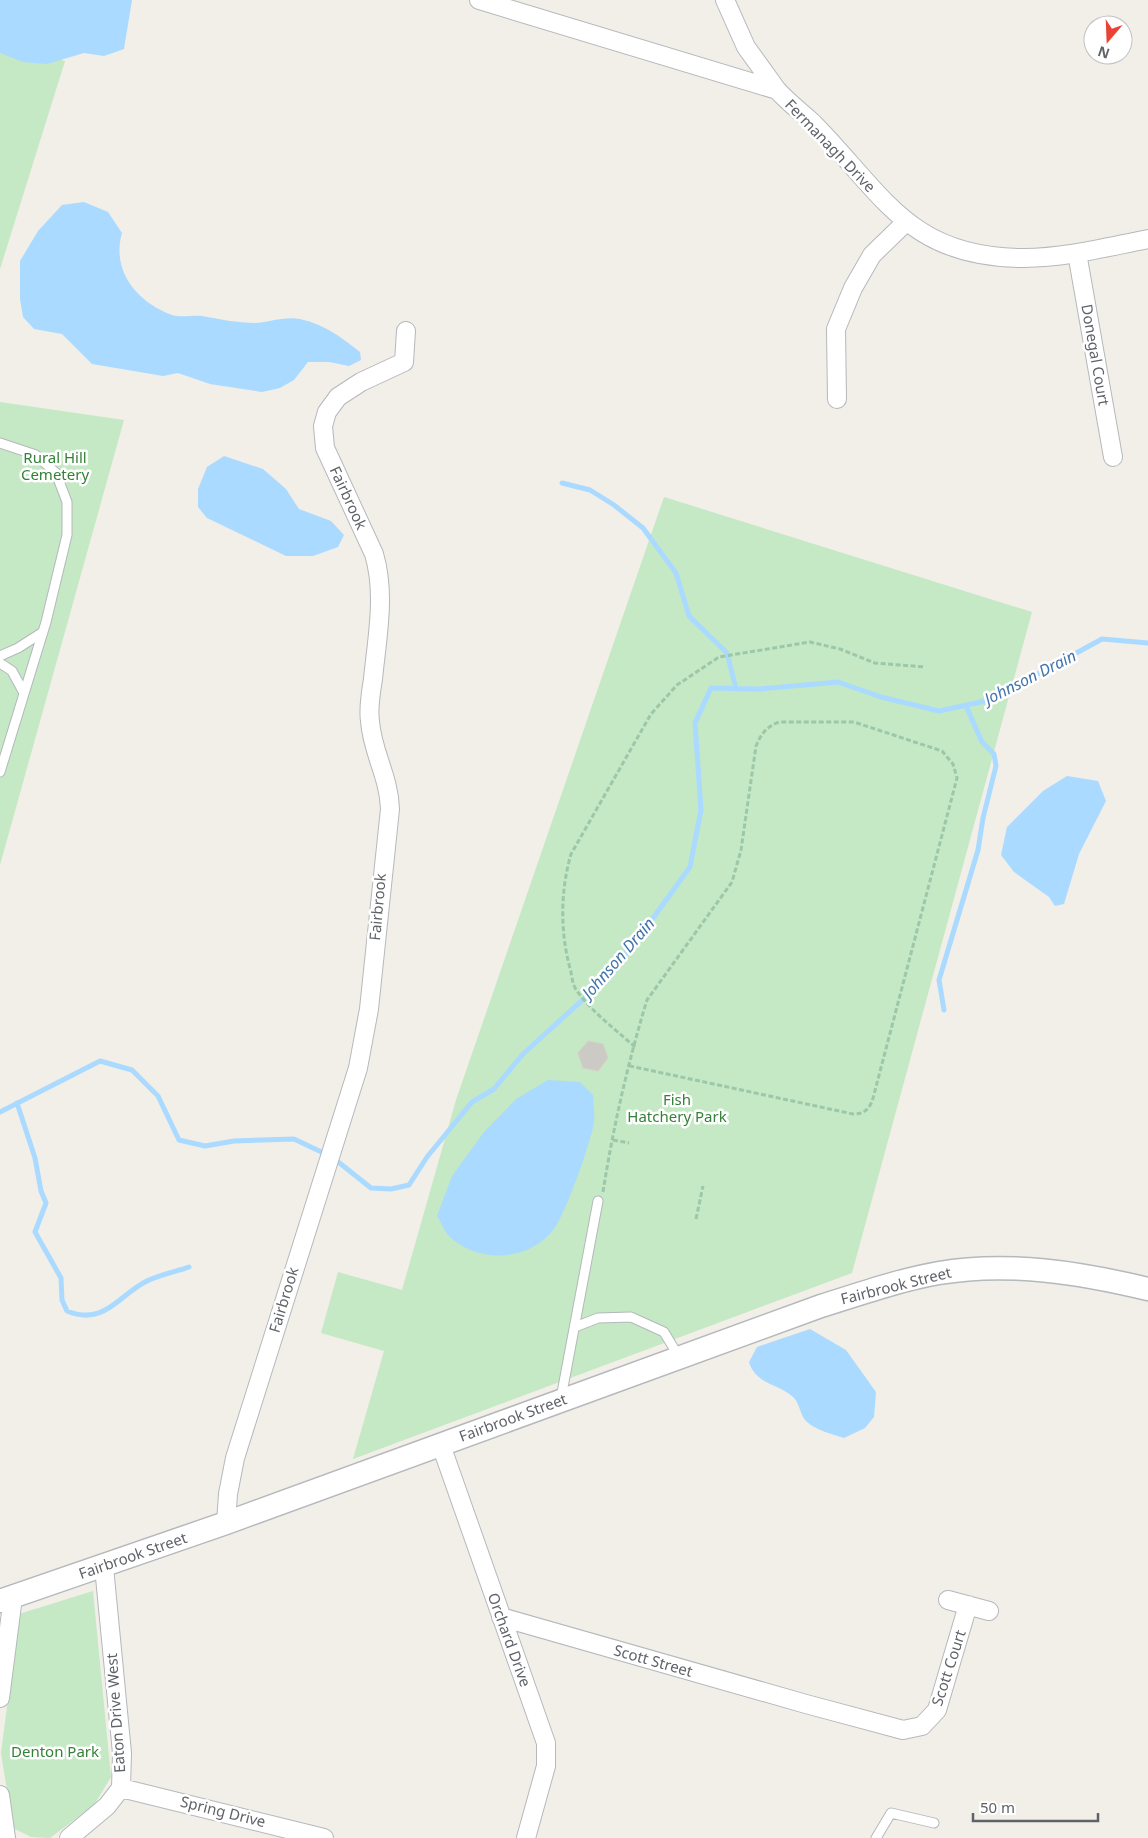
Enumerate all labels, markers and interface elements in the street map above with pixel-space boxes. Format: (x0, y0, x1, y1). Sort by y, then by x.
north arrow (1083, 15, 1133, 65)
text: N (1095, 42, 1112, 64)
street label: Fermanagh Drive (781, 94, 880, 196)
street label: Donegal Court (1077, 303, 1115, 408)
park label: Rural Hill Cemetery (21, 447, 89, 484)
street label: Fairbrook (326, 463, 372, 532)
water label: Johnson Drain (978, 644, 1080, 711)
street label: Fairbrook (364, 872, 390, 941)
water label: Johnson Drain (575, 913, 659, 1005)
park label: Fish Hatchery Park (627, 1089, 727, 1126)
street label: Fairbrook Street (838, 1261, 954, 1308)
street label: Fairbrook (264, 1264, 302, 1335)
street label: Fairbrook Street (456, 1388, 570, 1446)
street label: Fairbrook Street (76, 1527, 190, 1583)
street label: Orchard Drive (484, 1590, 536, 1689)
street label: Scott Court (926, 1627, 970, 1708)
street label: Scott Street (612, 1639, 696, 1681)
street label: Eaton Drive West (101, 1652, 129, 1774)
park label: Denton Park (11, 1741, 99, 1761)
scale bar (973, 1790, 1098, 1822)
street label: Spring Drive (179, 1791, 268, 1831)
text: 50 m (980, 1797, 1015, 1817)

